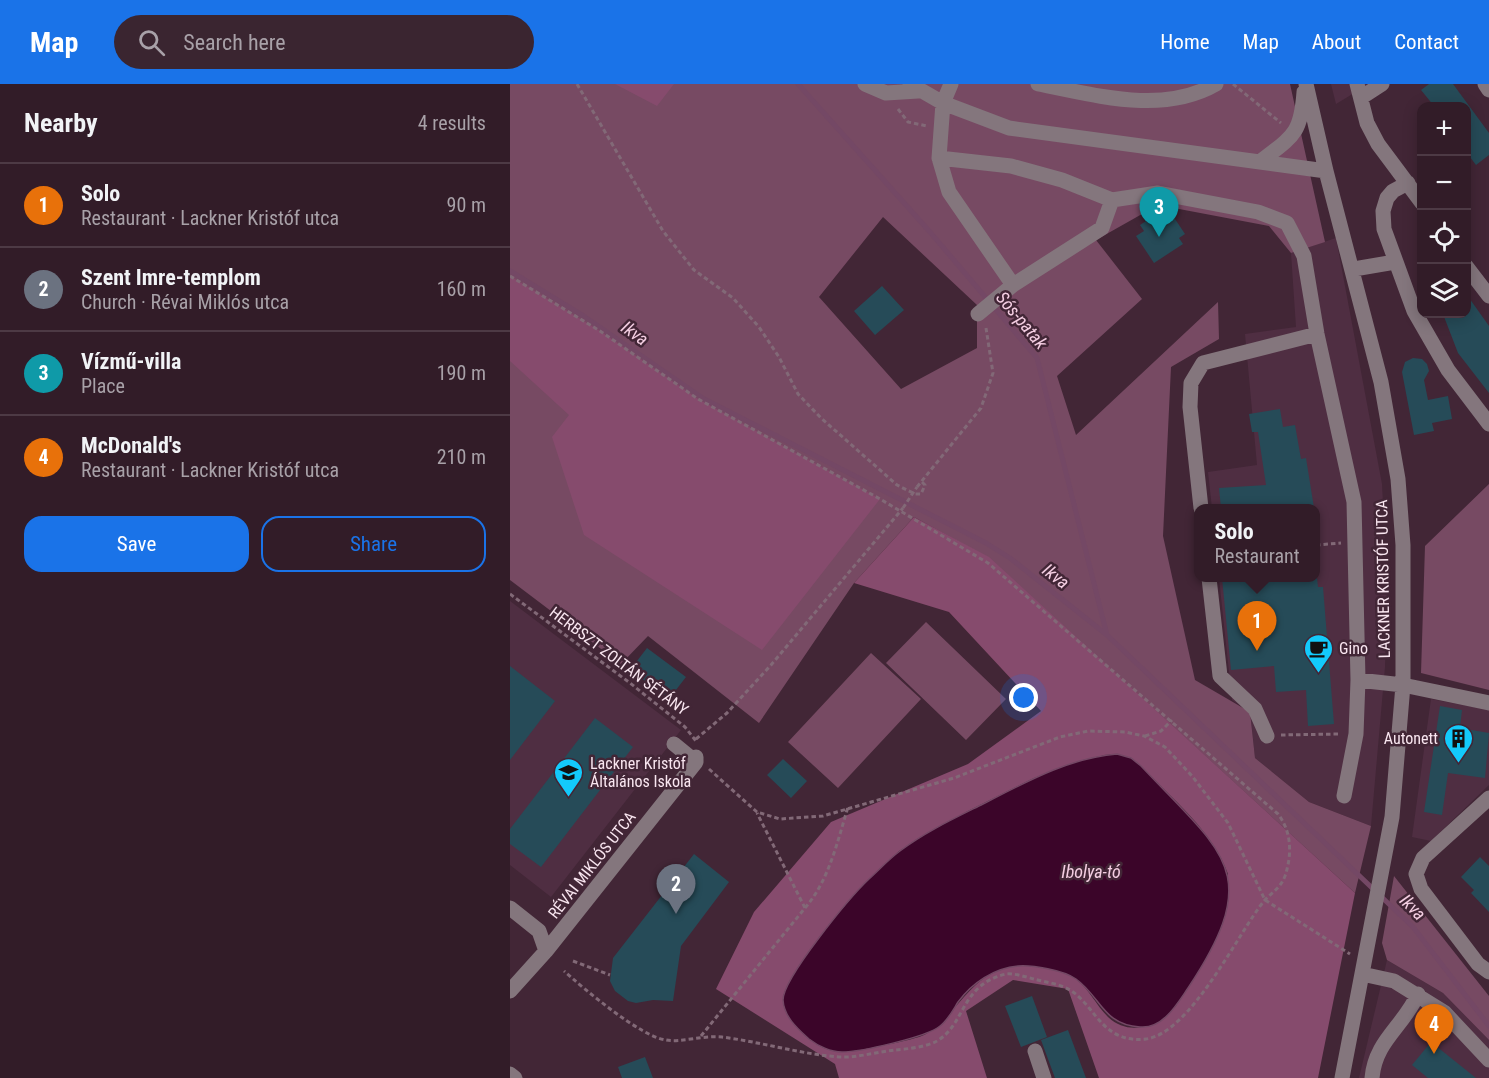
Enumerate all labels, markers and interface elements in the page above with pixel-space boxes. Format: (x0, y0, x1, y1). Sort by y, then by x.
search box (114, 15, 534, 69)
text: Map (30, 26, 78, 59)
icon: search (135, 26, 168, 59)
text: Search here (183, 30, 286, 55)
text: Home (1160, 30, 1210, 54)
text: Map (1243, 30, 1279, 54)
text: About (1312, 30, 1361, 54)
text: Contact (1394, 30, 1459, 54)
map controls (1417, 102, 1471, 318)
button: + (1417, 102, 1471, 156)
text: Nearby (24, 108, 98, 138)
text: 4 results (418, 111, 486, 135)
button: − (1417, 156, 1471, 210)
text: Solo (81, 181, 120, 206)
pin: 3 (1140, 188, 1178, 237)
text: 1 (38, 193, 49, 217)
text: 90 m (447, 193, 486, 217)
text: Restaurant · Lackner Kristóf utca (81, 206, 339, 230)
button: locate (1417, 210, 1471, 264)
button: layers (1417, 264, 1471, 318)
text: Szent Imre-templom (81, 265, 261, 290)
text: 2 (38, 277, 49, 301)
text: 160 m (437, 277, 486, 301)
water label: Sós-patak (992, 287, 1053, 354)
text: Church · Révai Miklós utca (81, 290, 289, 314)
water label: Ikva (618, 316, 652, 350)
text: Vízmű-villa (81, 349, 181, 374)
text: 3 (38, 361, 49, 385)
text: 190 m (437, 361, 486, 385)
text: Place (81, 374, 125, 398)
text: McDonald's (81, 433, 181, 458)
text: 4 (38, 445, 49, 469)
text: 210 m (437, 445, 486, 469)
text: Restaurant · Lackner Kristóf utca (81, 458, 339, 482)
street label: LACKNER KRISTÓF UTCA (1371, 499, 1394, 659)
popup (1194, 504, 1320, 582)
button: Save (24, 516, 249, 572)
button: Share (261, 516, 486, 572)
text: Solo (1214, 519, 1254, 544)
text: Restaurant (1214, 544, 1300, 568)
water label: Ikva (1039, 559, 1073, 593)
pin: 1 (1238, 602, 1276, 651)
street label: HERBSZT ZOLTÁN SÉTÁNY (546, 603, 693, 720)
cafe icon: Gino (1302, 632, 1334, 674)
place label: Gino (1339, 639, 1368, 658)
your location (1009, 683, 1038, 712)
building icon: Autonett (1443, 722, 1475, 764)
place label: Autonett (1384, 729, 1438, 748)
place label: Lackner Kristóf Általános Iskola (590, 754, 691, 791)
school or university icon: Lackner Kristóf Általános Iskola (553, 756, 585, 798)
street label: RÉVAI MIKLÓS UTCA (544, 807, 640, 922)
water label: Ibolya-tó (1061, 861, 1121, 882)
pin: 2 (656, 864, 696, 914)
water label: Ikva (1396, 890, 1430, 924)
pin: 4 (1414, 1004, 1454, 1054)

